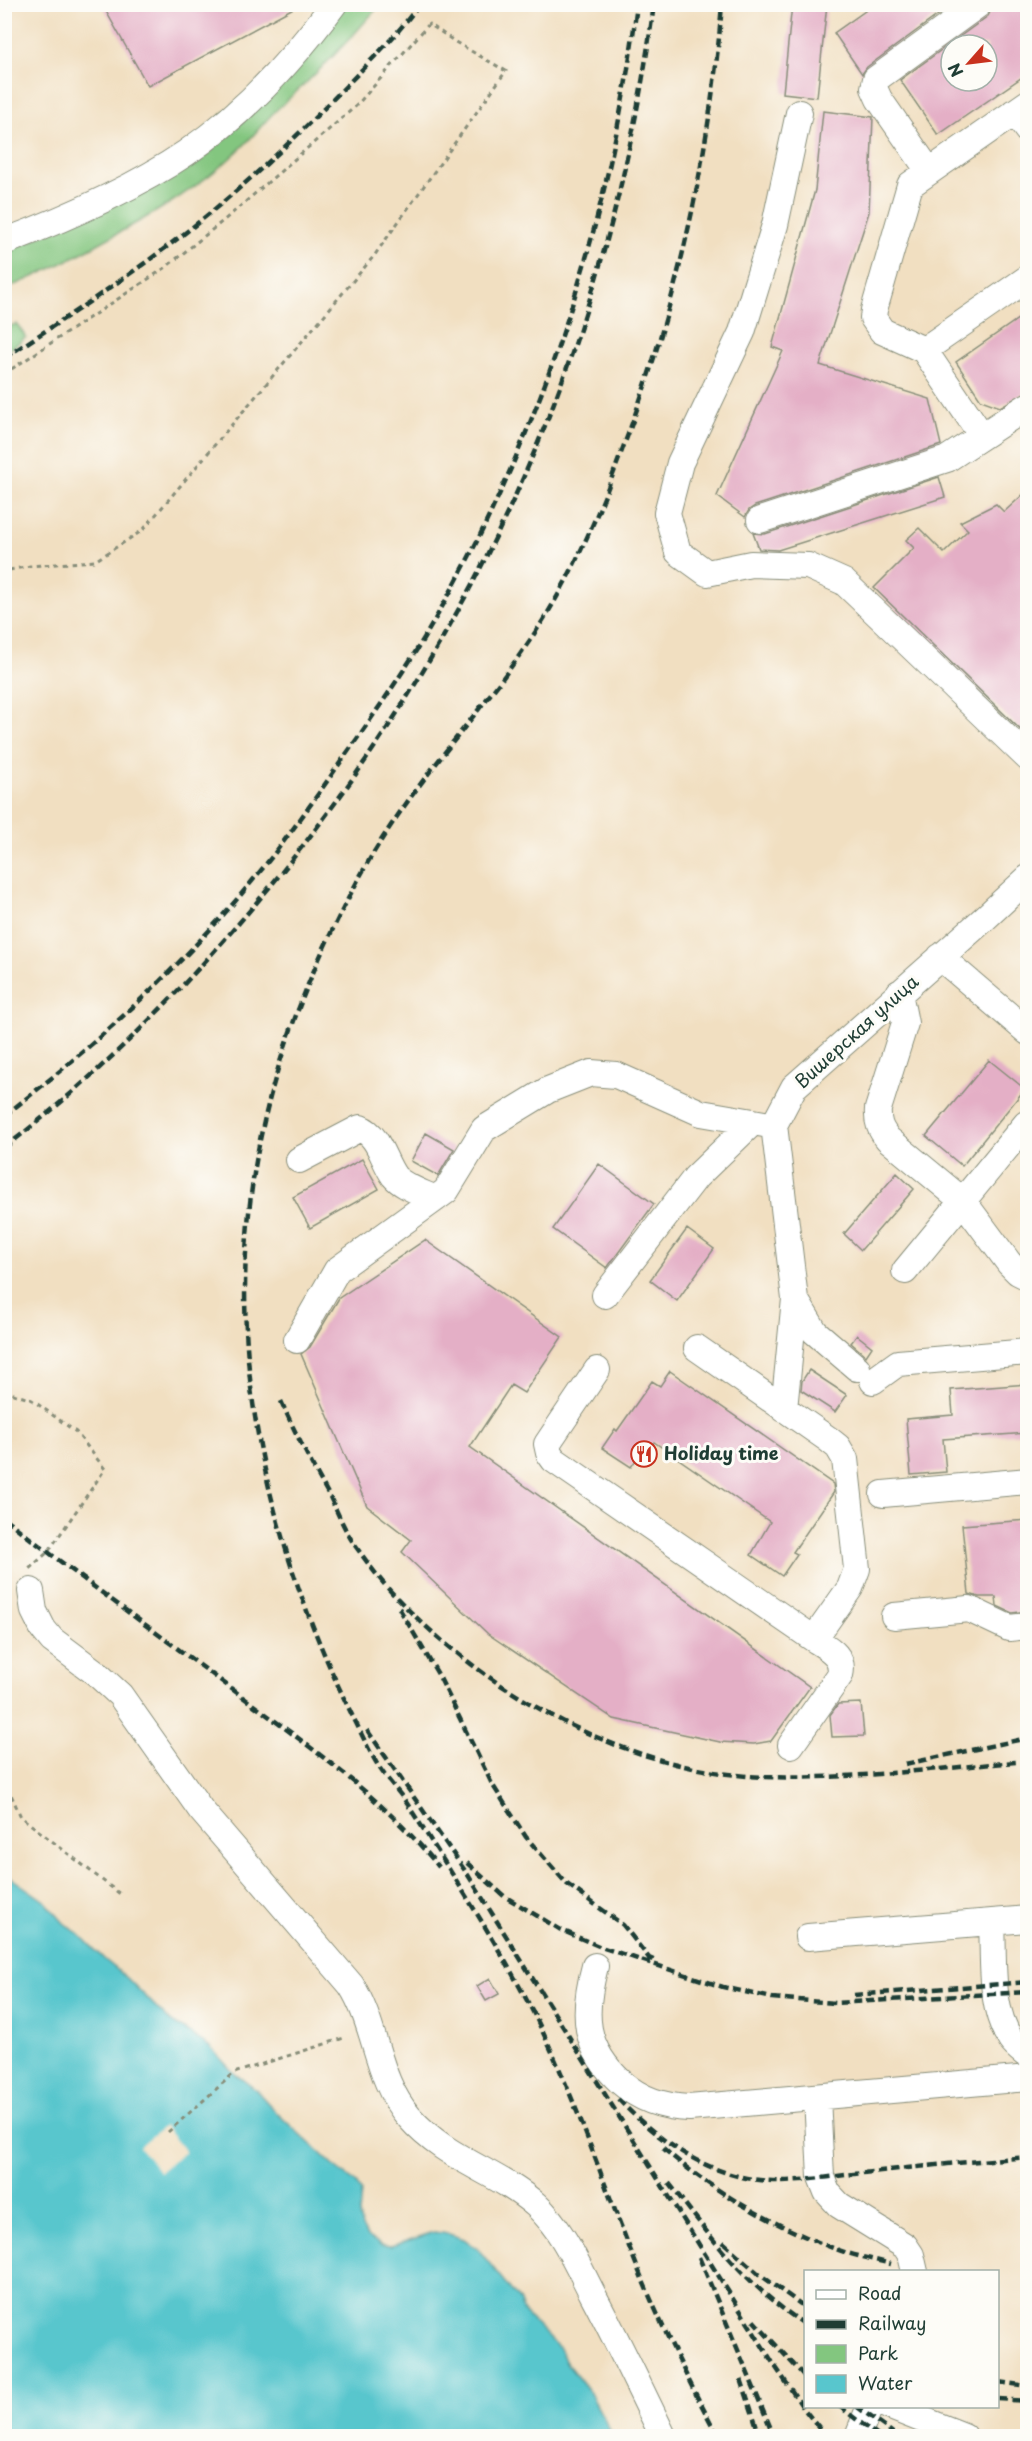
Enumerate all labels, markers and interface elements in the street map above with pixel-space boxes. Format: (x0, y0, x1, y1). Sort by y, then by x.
north arrow (939, 33, 999, 93)
text: N (941, 59, 968, 82)
street label: Вишерская улица (788, 967, 924, 1094)
restaurant icon: Holiday time (629, 1439, 659, 1469)
place label: Holiday time (664, 1439, 779, 1466)
legend (804, 2270, 999, 2408)
text: Road (858, 2279, 902, 2306)
text: Railway (858, 2309, 926, 2336)
text: Park (858, 2339, 898, 2366)
text: Water (858, 2369, 913, 2396)

